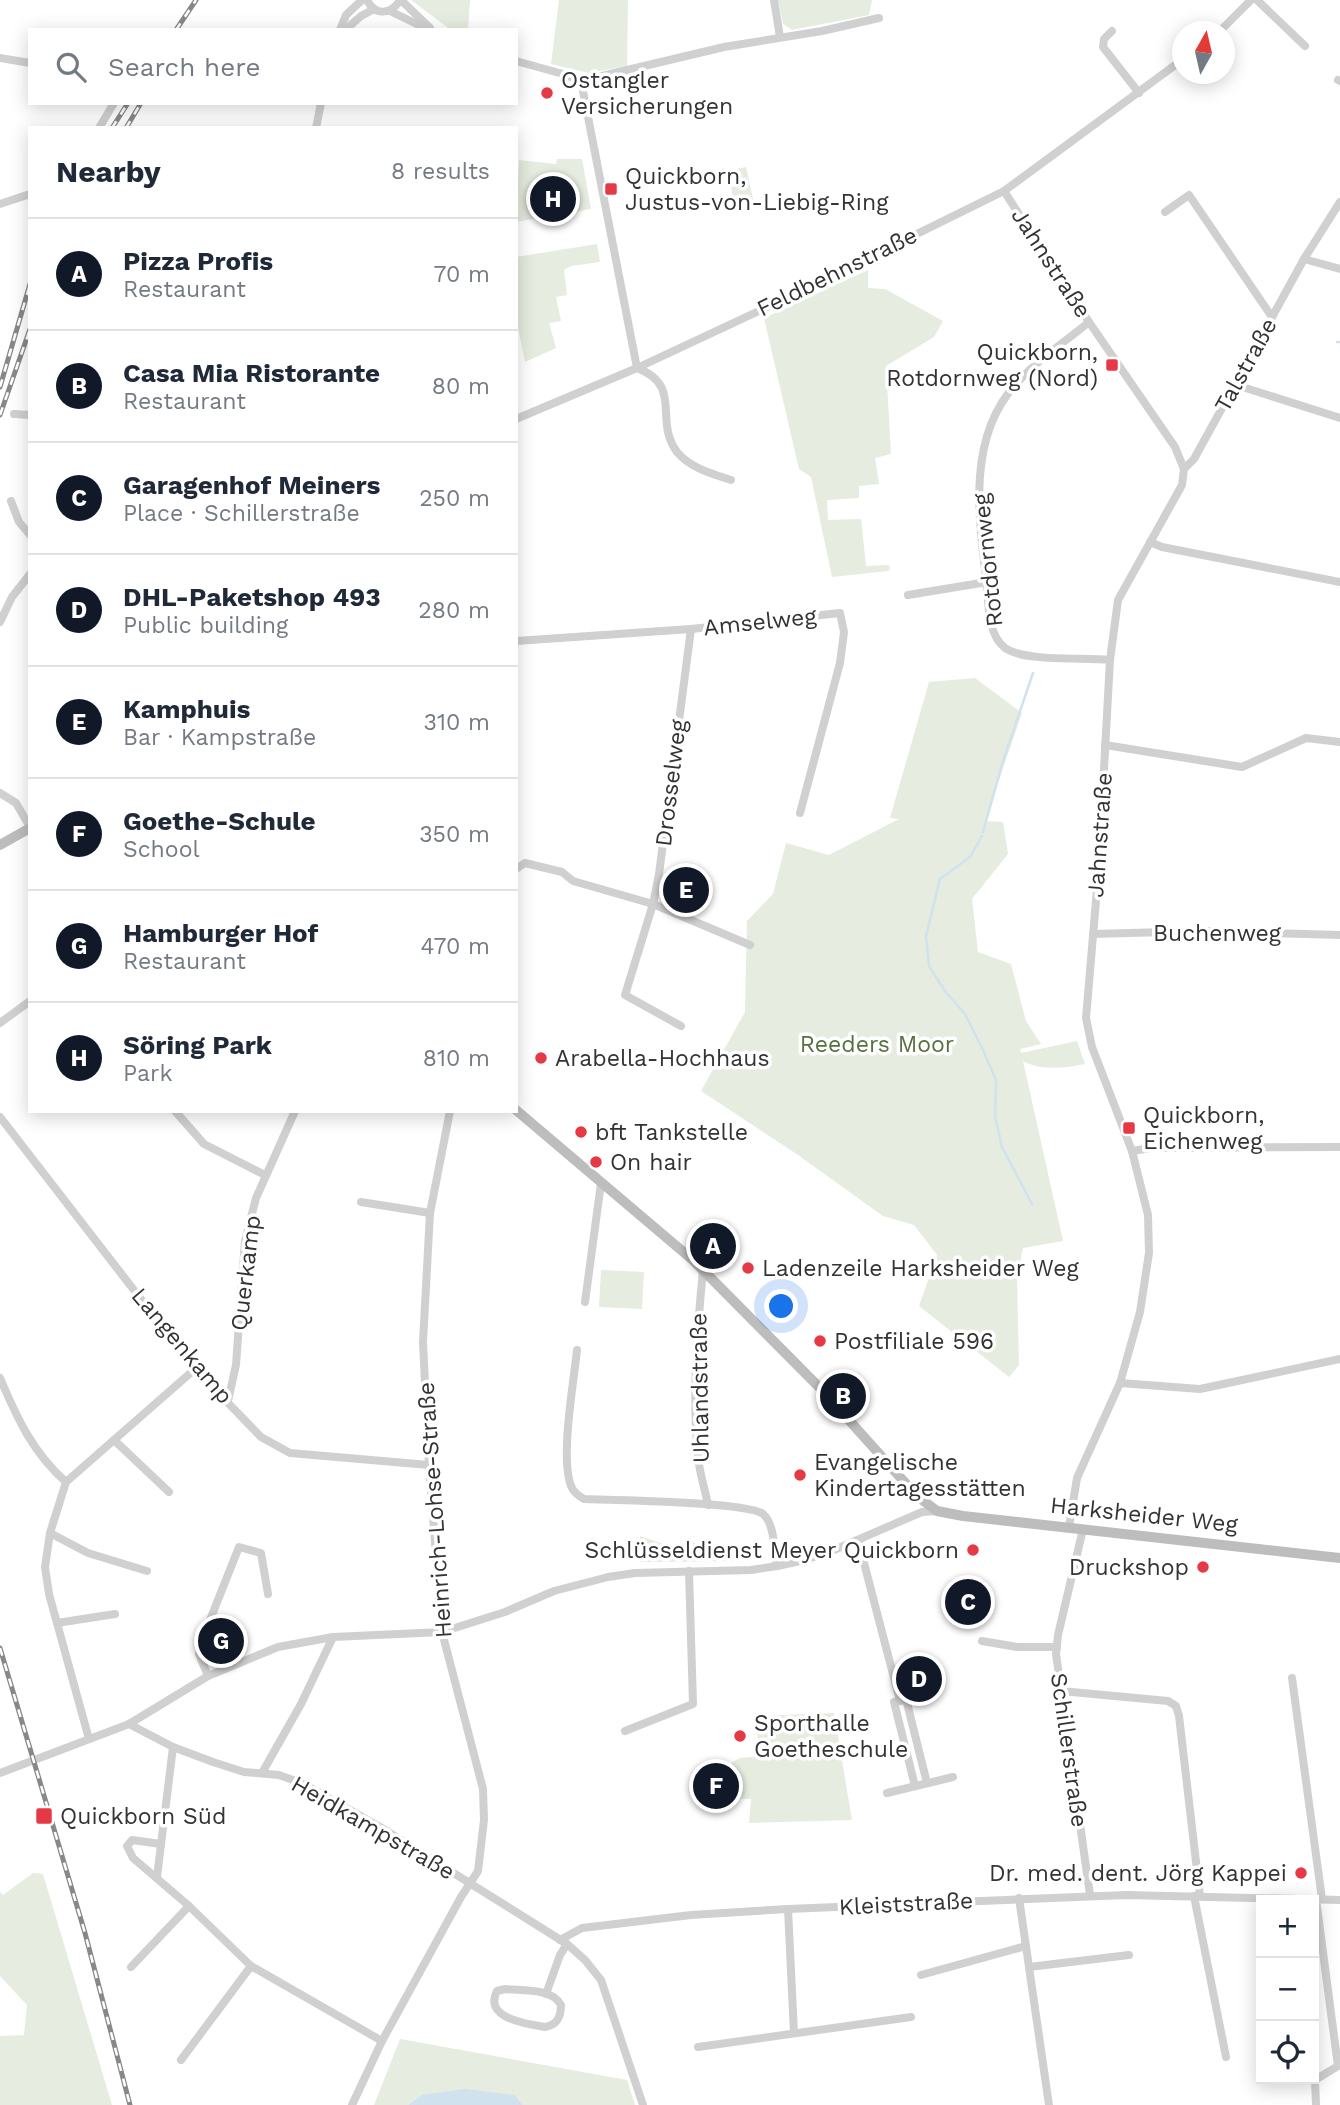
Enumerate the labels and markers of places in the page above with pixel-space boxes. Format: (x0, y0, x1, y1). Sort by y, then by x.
place label: Ostangler Versicherungen (561, 67, 733, 120)
marker: Ostangler Versicherungen (539, 85, 555, 101)
place label: Quickborn, Justus-von-Liebig-Ring (625, 163, 889, 216)
pin: H (530, 173, 576, 225)
marker: Quickborn, Justus-von-Liebig-Ring (603, 181, 619, 197)
place label: Quickborn, Rotdornweg (Nord) (886, 339, 1098, 392)
marker: Quickborn, Rotdornweg (Nord) (1104, 357, 1120, 373)
pin: E (663, 864, 709, 916)
place label: Arabella-Hochhaus (555, 1045, 770, 1072)
marker: Arabella-Hochhaus (533, 1050, 549, 1066)
place label: Quickborn, Eichenweg (1143, 1102, 1264, 1155)
place label: bft Tankstelle (595, 1119, 748, 1146)
marker: Quickborn, Eichenweg (1121, 1120, 1137, 1136)
marker: bft Tankstelle (573, 1124, 589, 1140)
place label: On hair (610, 1149, 692, 1176)
marker: On hair (588, 1154, 604, 1170)
pin: A (690, 1220, 736, 1272)
place label: Ladenzeile Harksheider Weg (762, 1255, 1079, 1282)
marker: Ladenzeile Harksheider Weg (740, 1260, 756, 1276)
place label: Postfiliale 596 (834, 1328, 994, 1355)
marker: Postfiliale 596 (812, 1333, 828, 1349)
pin: B (820, 1370, 866, 1422)
place label: Evangelische Kindertagesstätten (814, 1449, 1026, 1502)
marker: Evangelische Kindertagesstätten (792, 1467, 808, 1483)
place label: Schlüsseldienst Meyer Quickborn (584, 1537, 959, 1564)
marker: Schlüsseldienst Meyer Quickborn (965, 1542, 981, 1558)
place label: Druckshop (1069, 1554, 1189, 1581)
marker: Druckshop (1195, 1559, 1211, 1575)
pin: C (945, 1576, 991, 1628)
pin: G (198, 1615, 244, 1667)
pin: D (896, 1653, 942, 1705)
place label: Sporthalle Goetheschule (754, 1710, 908, 1763)
marker: Sporthalle Goetheschule (732, 1728, 748, 1744)
pin: F (693, 1760, 739, 1812)
place label: Quickborn Süd (60, 1803, 226, 1830)
marker: Quickborn Süd (34, 1806, 54, 1826)
place label: Dr. med. dent. Jörg Kappei (989, 1860, 1287, 1887)
marker: Dr. med. dent. Jörg Kappei (1293, 1865, 1309, 1881)

